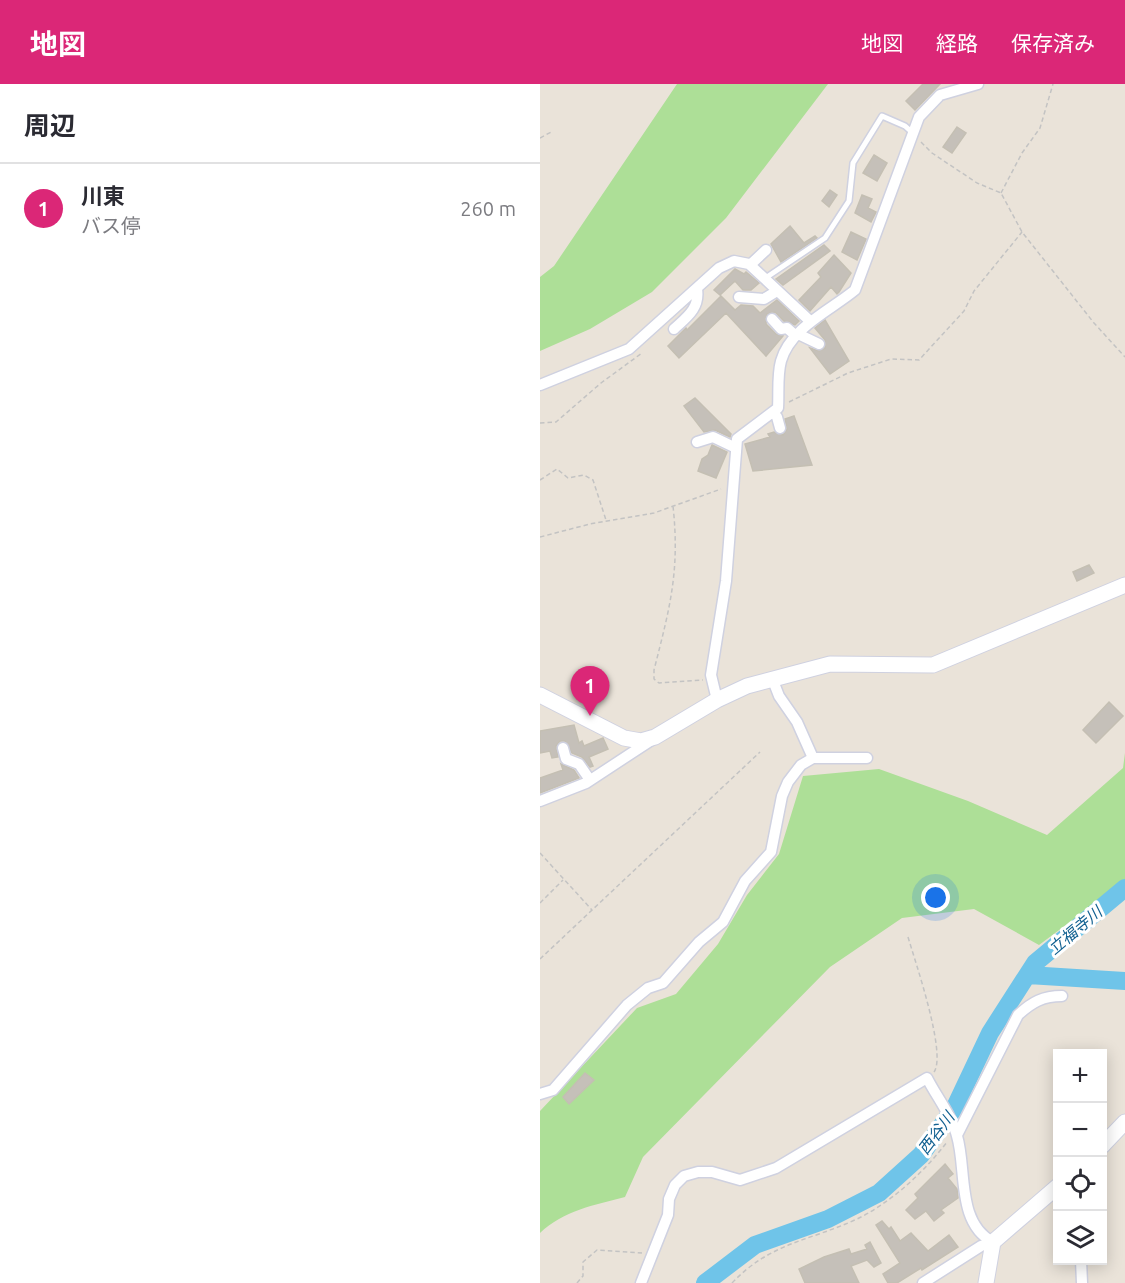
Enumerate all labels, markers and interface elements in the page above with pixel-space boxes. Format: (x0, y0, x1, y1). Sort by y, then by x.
text: 地図 (30, 28, 86, 59)
text: 地図 (861, 31, 903, 55)
text: 経路 (936, 31, 978, 55)
text: 保存済み (1011, 31, 1095, 55)
text: 周辺 (24, 111, 76, 140)
text: 川東 (81, 183, 125, 208)
text: 1 (38, 197, 49, 220)
text: 260 m (460, 197, 516, 220)
text: バス停 (81, 214, 141, 237)
pin: 1 (571, 666, 610, 716)
your location (921, 883, 950, 912)
water label: 立福寺川 (1045, 901, 1107, 957)
map controls (1053, 1049, 1107, 1265)
button: + (1053, 1049, 1107, 1103)
button: − (1053, 1103, 1107, 1157)
water label: 西谷川 (914, 1107, 959, 1158)
button: locate (1053, 1157, 1107, 1211)
button: layers (1053, 1211, 1107, 1265)

